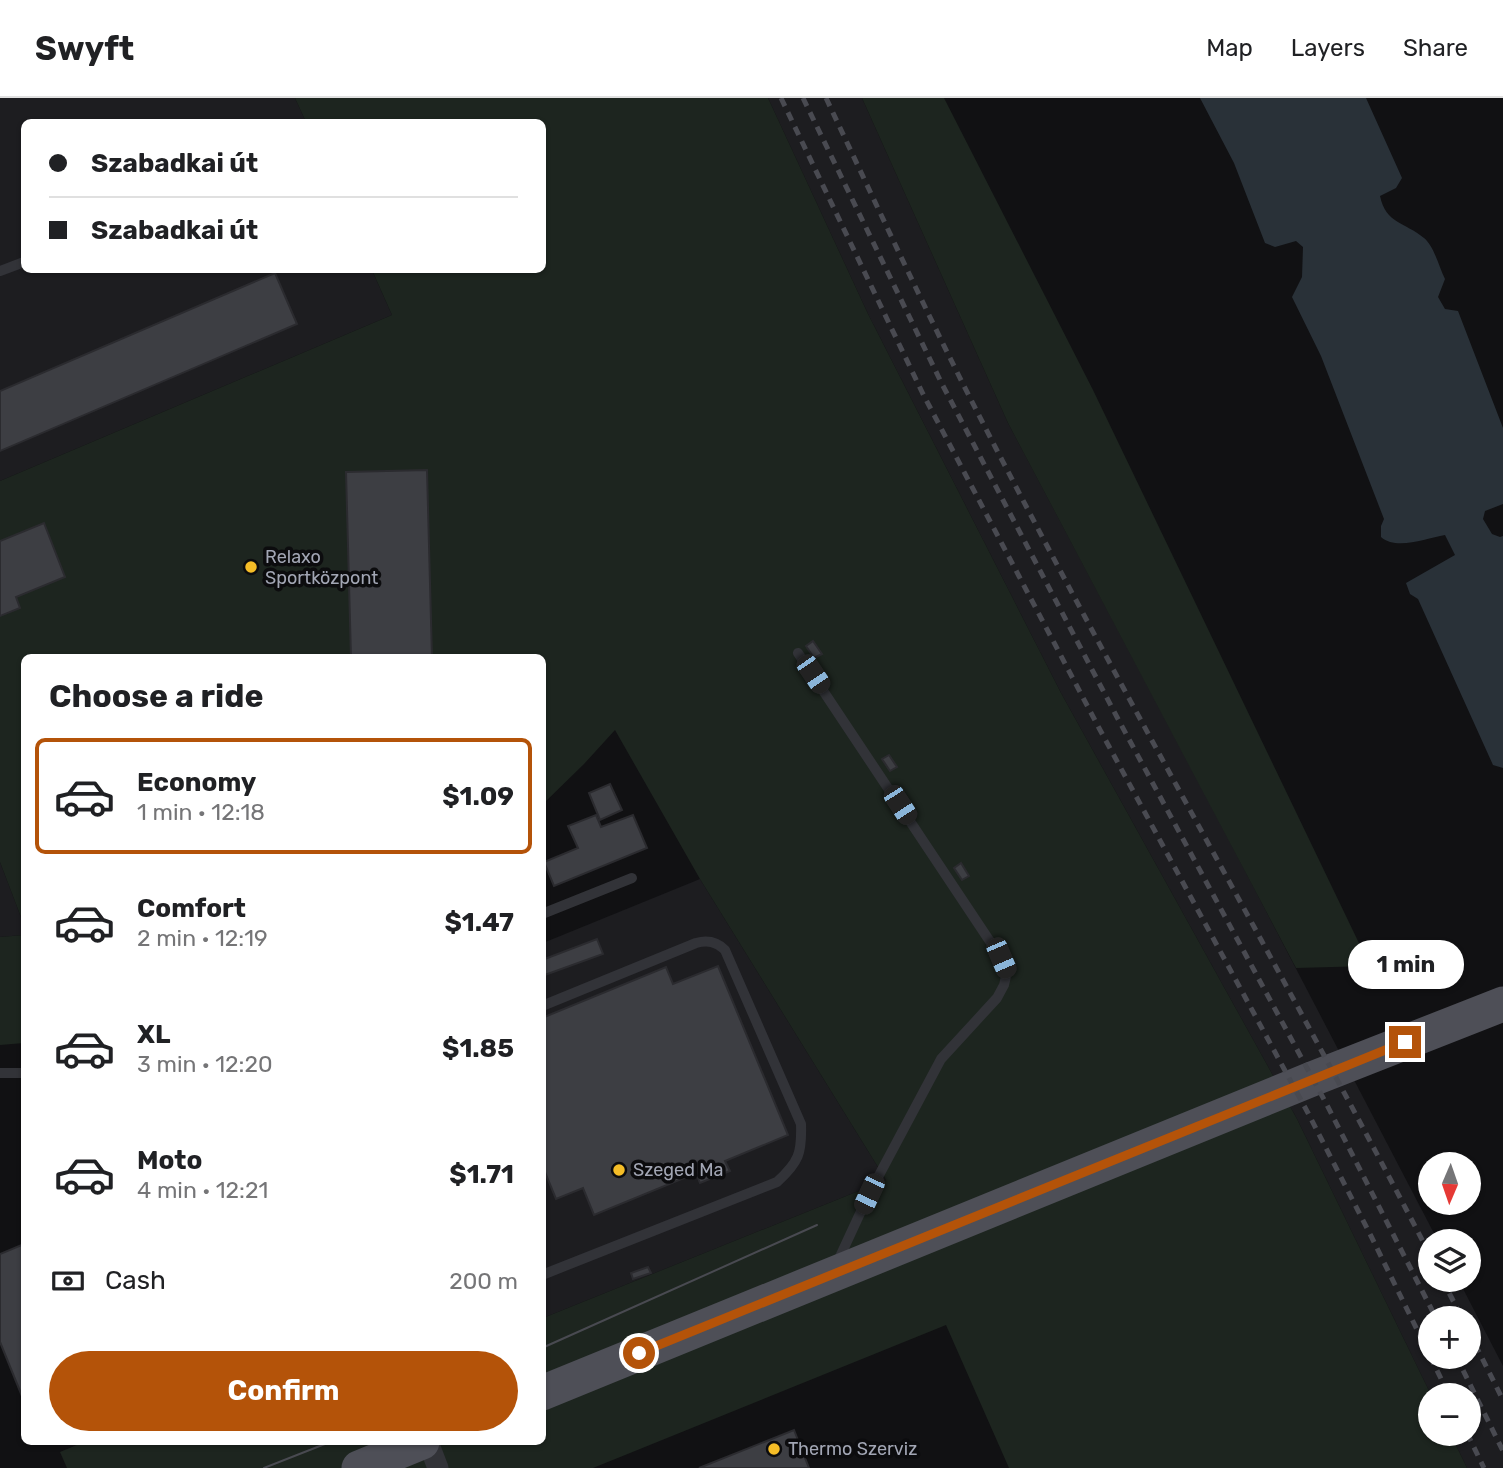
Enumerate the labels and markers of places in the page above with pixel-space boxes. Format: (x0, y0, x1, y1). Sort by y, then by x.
place label: Relaxo Sportközpont (265, 546, 378, 589)
marker: Relaxo Sportközpont (243, 559, 259, 575)
place label: Szeged Ma (633, 1159, 724, 1181)
marker: Szeged Ma (611, 1162, 627, 1178)
place label: Thermo Szerviz (788, 1438, 917, 1460)
marker: Thermo Szerviz (766, 1441, 782, 1457)

